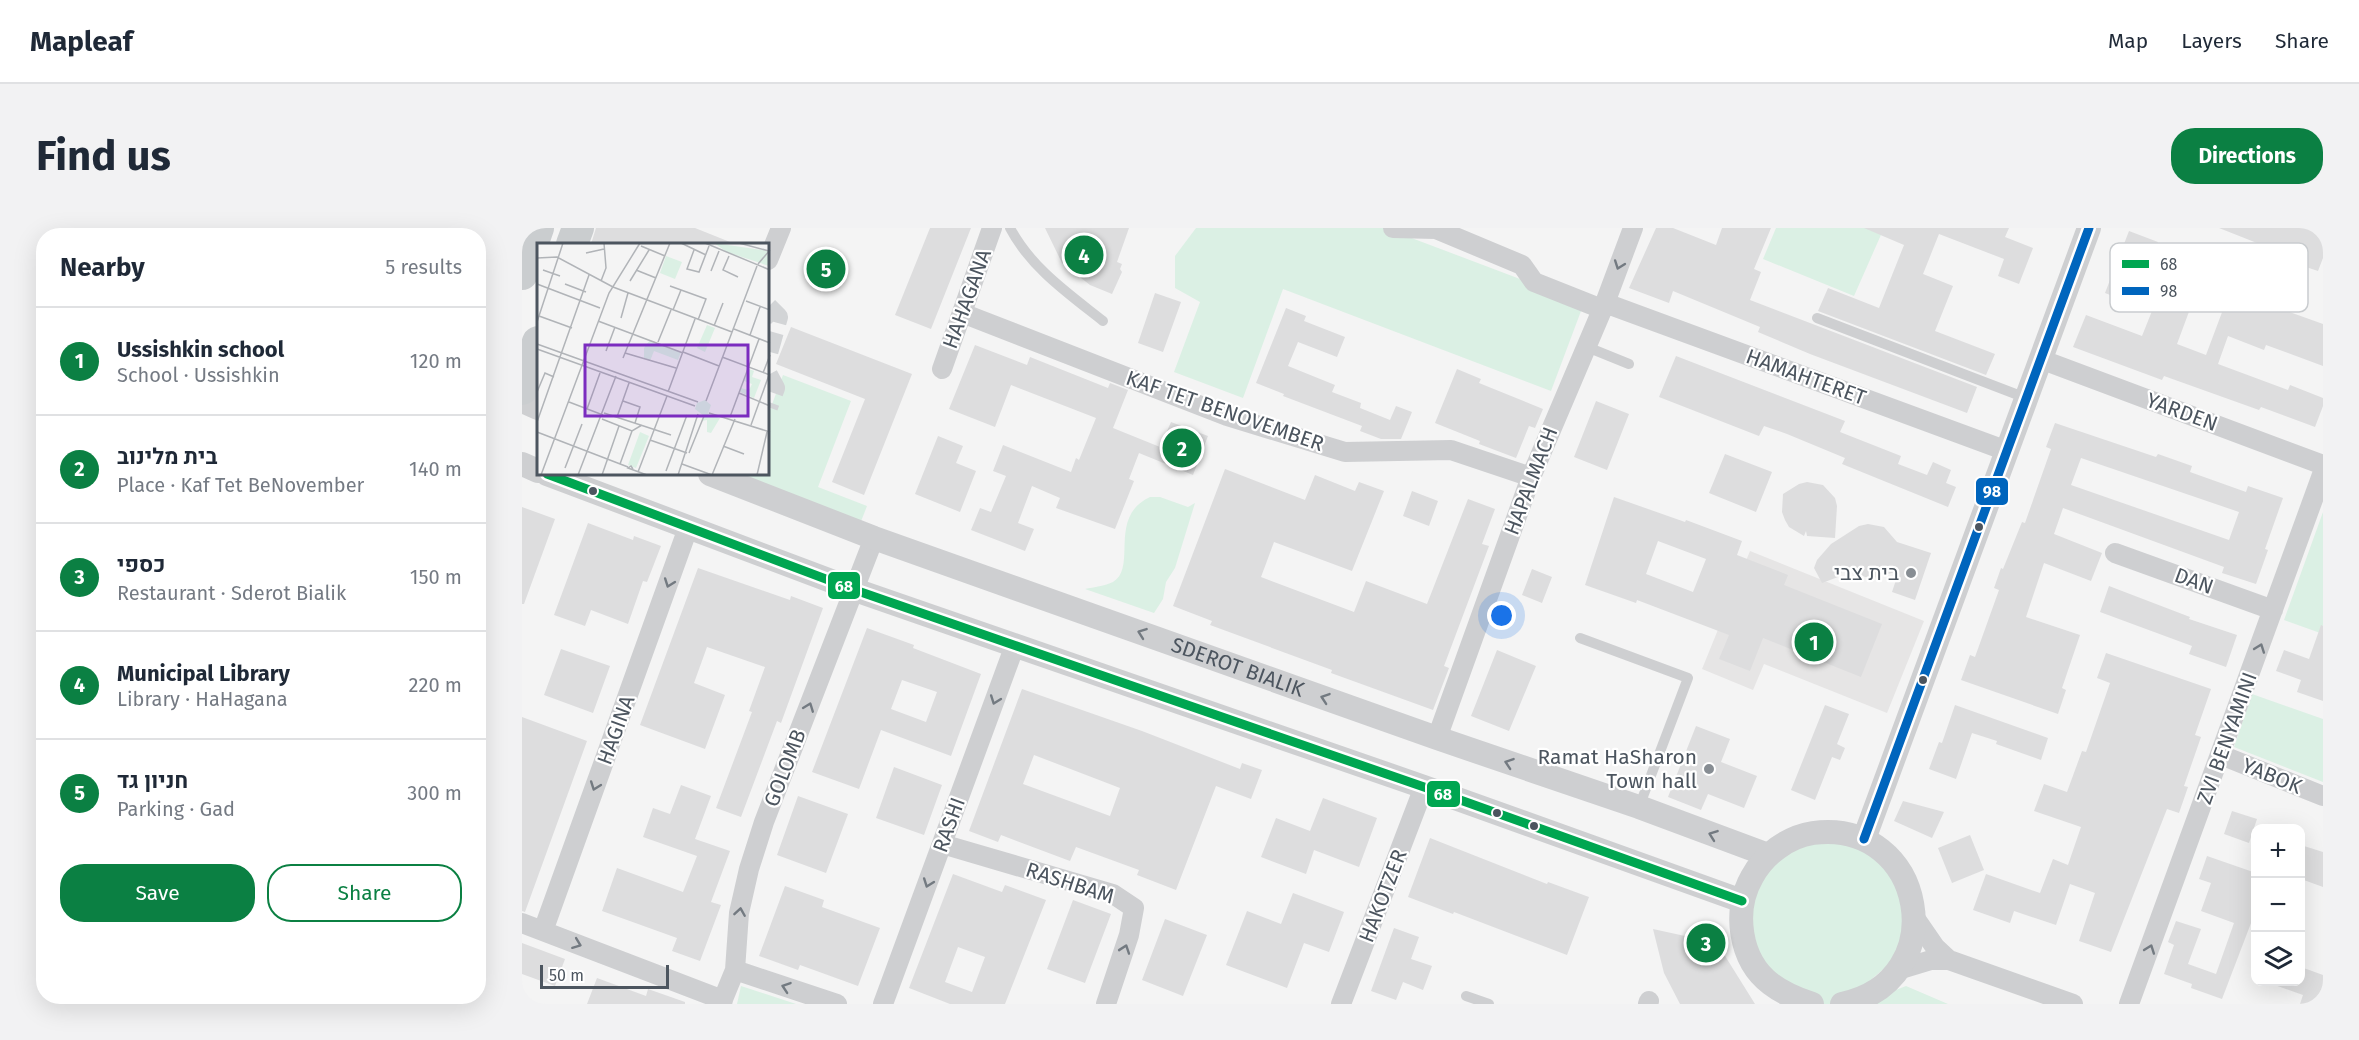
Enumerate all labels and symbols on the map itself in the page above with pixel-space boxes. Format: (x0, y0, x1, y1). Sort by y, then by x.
pin: 4 (1064, 232, 1104, 278)
inset map (537, 243, 770, 476)
legend (2110, 243, 2308, 312)
pin: 5 (806, 246, 846, 291)
street label: HAHAGANA (937, 246, 997, 352)
text: 68 (2160, 255, 2178, 274)
one-way arrow (1614, 259, 1626, 270)
text: 98 (2160, 282, 2177, 301)
street label: HAMAHTERET (1742, 343, 1870, 411)
street label: KAF TET BENOVEMBER (1123, 365, 1328, 457)
street label: YARDEN (2143, 387, 2221, 437)
street label: HAPALMACH (1498, 423, 1564, 539)
pin: 2 (1162, 426, 1202, 470)
line badge: 98 (1975, 477, 2009, 506)
text: 98 (1983, 482, 2001, 501)
unlabelled marker (587, 485, 599, 497)
unlabelled marker (1973, 521, 1985, 533)
place label: בית צבי (1834, 560, 1899, 586)
street label: DAN (2171, 562, 2217, 600)
marker: בית צבי (1904, 566, 1918, 580)
line badge: 68 (827, 571, 861, 600)
one-way arrow (663, 577, 676, 588)
text: 68 (835, 577, 853, 596)
your location (1487, 601, 1516, 630)
pin: 1 (1794, 620, 1834, 664)
one-way arrow (1137, 628, 1148, 641)
street label: SDEROT BIALIK (1168, 632, 1308, 703)
one-way arrow (2252, 643, 2265, 654)
street label: ZVI BENYAMINI (2191, 669, 2263, 807)
unlabelled marker (1917, 674, 1929, 686)
street label: HAGINA (591, 692, 641, 768)
one-way arrow (1320, 693, 1331, 706)
one-way arrow (990, 694, 1002, 705)
one-way arrow (802, 703, 814, 714)
street label: GOLOMB (758, 726, 812, 810)
place label: Ramat HaSharon Town hall (1538, 744, 1697, 794)
street label: YABOK (2238, 752, 2306, 800)
one-way arrow (1505, 757, 1515, 770)
marker: Ramat HaSharon Town hall (1702, 762, 1716, 776)
one-way arrow (590, 780, 603, 791)
line badge: 68 (1426, 780, 1461, 808)
text: 68 (1434, 785, 1452, 804)
street label: RASHI (927, 794, 971, 856)
unlabelled marker (1491, 807, 1503, 819)
unlabelled marker (1528, 820, 1540, 832)
one-way arrow (1708, 830, 1719, 842)
street label: HAKOTZER (1353, 846, 1413, 946)
street label: RASHBAM (1022, 856, 1118, 910)
one-way arrow (922, 877, 935, 888)
one-way arrow (733, 907, 746, 917)
pin: 3 (1686, 920, 1726, 966)
one-way arrow (571, 936, 582, 949)
one-way arrow (1117, 944, 1130, 955)
one-way arrow (2142, 944, 2155, 955)
scale bar (540, 962, 669, 990)
one-way arrow (781, 982, 792, 994)

